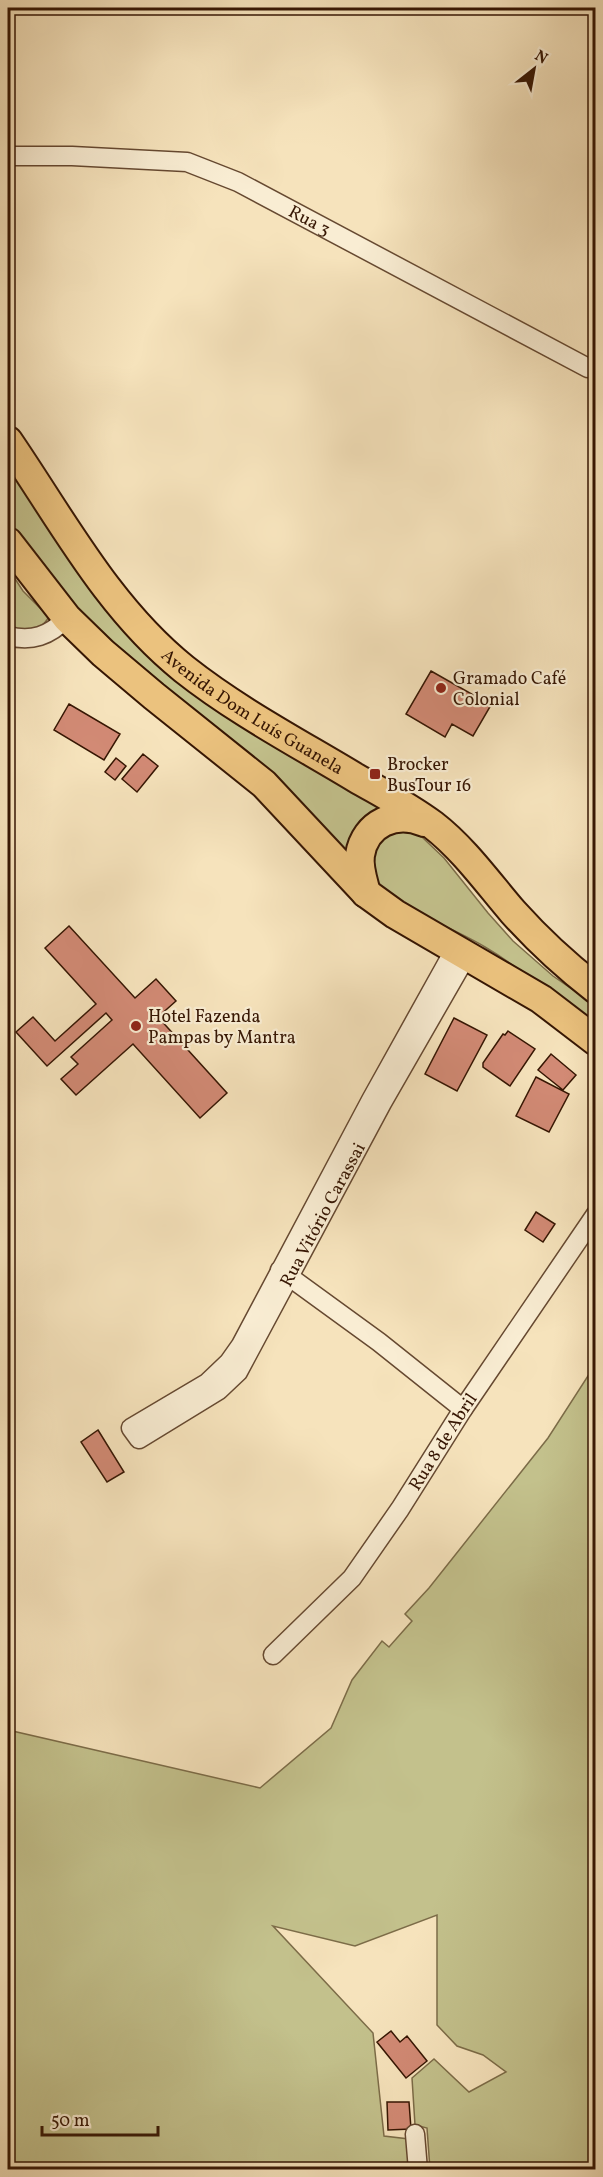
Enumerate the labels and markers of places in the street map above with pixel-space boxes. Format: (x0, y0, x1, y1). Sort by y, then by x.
place label: Gramado Café Colonial (453, 667, 566, 713)
marker: Gramado Café Colonial (434, 681, 448, 695)
place label: Brocker BusTour 16 (387, 753, 471, 799)
marker: Brocker BusTour 16 (368, 767, 382, 781)
place label: Hotel Fazenda Pampas by Mantra (148, 1005, 296, 1051)
marker: Hotel Fazenda Pampas by Mantra (129, 1019, 143, 1033)

